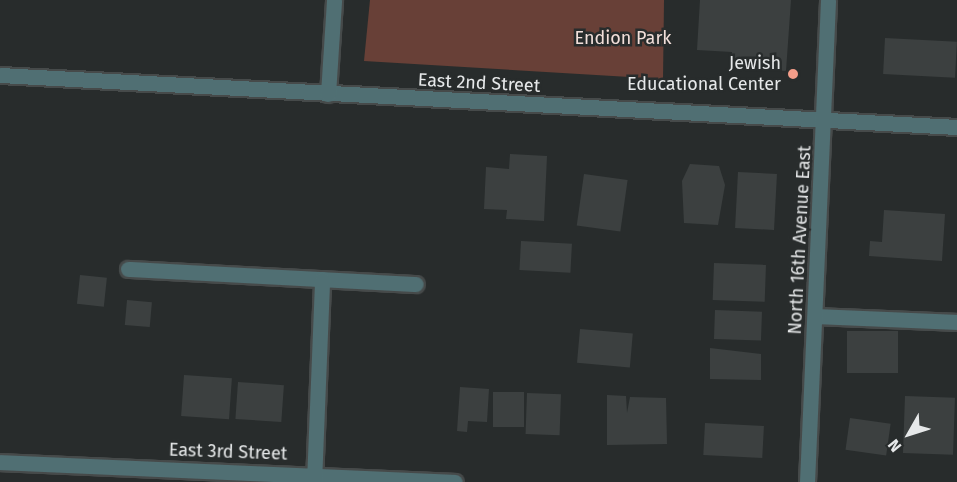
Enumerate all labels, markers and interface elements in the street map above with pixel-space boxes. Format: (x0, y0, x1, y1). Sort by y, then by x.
park label: Endion Park (574, 27, 672, 49)
place label: Jewish Educational Center (627, 53, 781, 96)
marker: Jewish Educational Center (786, 67, 800, 81)
street label: East 2nd Street (417, 69, 541, 97)
street label: North 16th Avenue East (784, 145, 816, 335)
north arrow (879, 404, 939, 464)
text: N (884, 436, 905, 456)
street label: East 3rd Street (168, 439, 288, 465)

